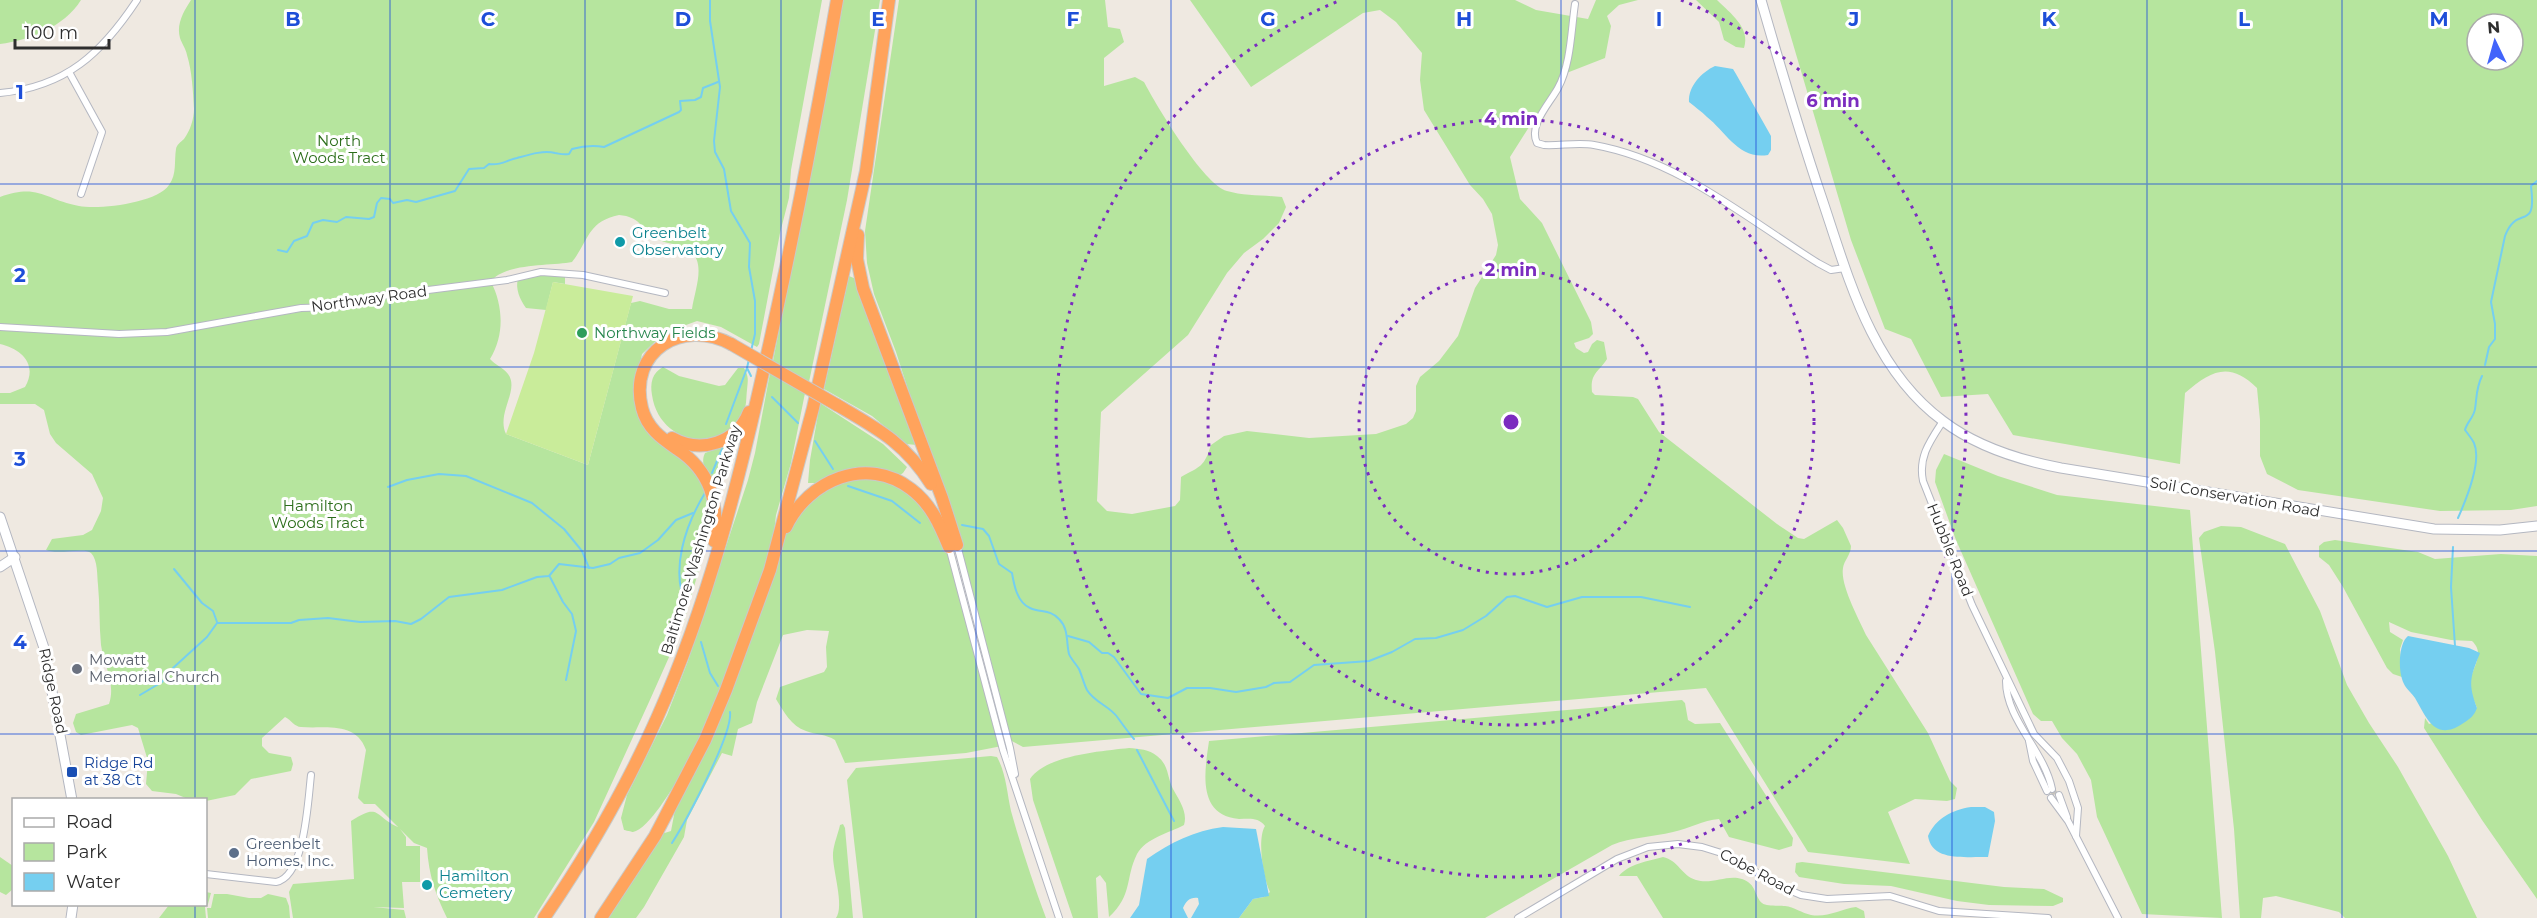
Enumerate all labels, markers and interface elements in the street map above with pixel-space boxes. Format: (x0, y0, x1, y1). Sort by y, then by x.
text: B (285, 7, 301, 31)
text: C (481, 7, 496, 31)
text: D (675, 7, 691, 31)
text: E (871, 7, 885, 31)
text: F (1067, 7, 1080, 31)
text: G (1260, 7, 1276, 31)
text: H (1456, 7, 1472, 31)
text: I (1656, 7, 1662, 31)
text: J (1848, 7, 1859, 31)
text: K (2042, 7, 2058, 31)
text: L (2238, 7, 2250, 31)
text: M (2429, 7, 2449, 31)
scale bar (15, 12, 110, 50)
north arrow (2465, 12, 2525, 72)
text: N (2486, 18, 2501, 38)
text: 100 m (24, 22, 78, 44)
text: 1 (16, 80, 24, 104)
text: 6 min (1806, 90, 1860, 112)
text: 4 min (1484, 108, 1538, 130)
park label: North Woods Tract (292, 131, 386, 167)
place label: Greenbelt Observatory (632, 223, 724, 259)
marker: Greenbelt Observatory (613, 235, 627, 249)
text: 2 min (1485, 259, 1537, 281)
text: 2 (14, 263, 26, 287)
street label: Northway Road (310, 281, 428, 316)
place label: Northway Fields (594, 323, 716, 342)
marker: Northway Fields (575, 326, 589, 340)
centre of rings (1501, 412, 1521, 432)
street label: Baltimore-Washington Parkway (656, 422, 745, 657)
text: 3 (13, 447, 26, 471)
street label: Soil Conservation Road (2148, 472, 2322, 521)
park label: Hamilton Woods Tract (271, 496, 365, 532)
street label: Hubble Road (1923, 500, 1978, 599)
text: 4 (13, 630, 27, 654)
street label: Ridge Road (35, 646, 72, 736)
place label: Mowatt Memorial Church (89, 650, 220, 686)
marker: Mowatt Memorial Church (70, 662, 84, 676)
place label: Ridge Rd at 38 Ct (84, 753, 153, 789)
marker: Ridge Rd at 38 Ct (65, 765, 79, 779)
legend (12, 798, 207, 906)
text: Road (66, 811, 113, 833)
place label: Greenbelt Homes, Inc. (246, 834, 334, 870)
text: Park (66, 841, 107, 863)
street label: Cobe Road (1717, 844, 1798, 899)
marker: Greenbelt Homes, Inc. (227, 846, 241, 860)
place label: Hamilton Cemetery (439, 866, 513, 902)
text: Water (66, 871, 121, 893)
marker: Hamilton Cemetery (420, 878, 434, 892)

